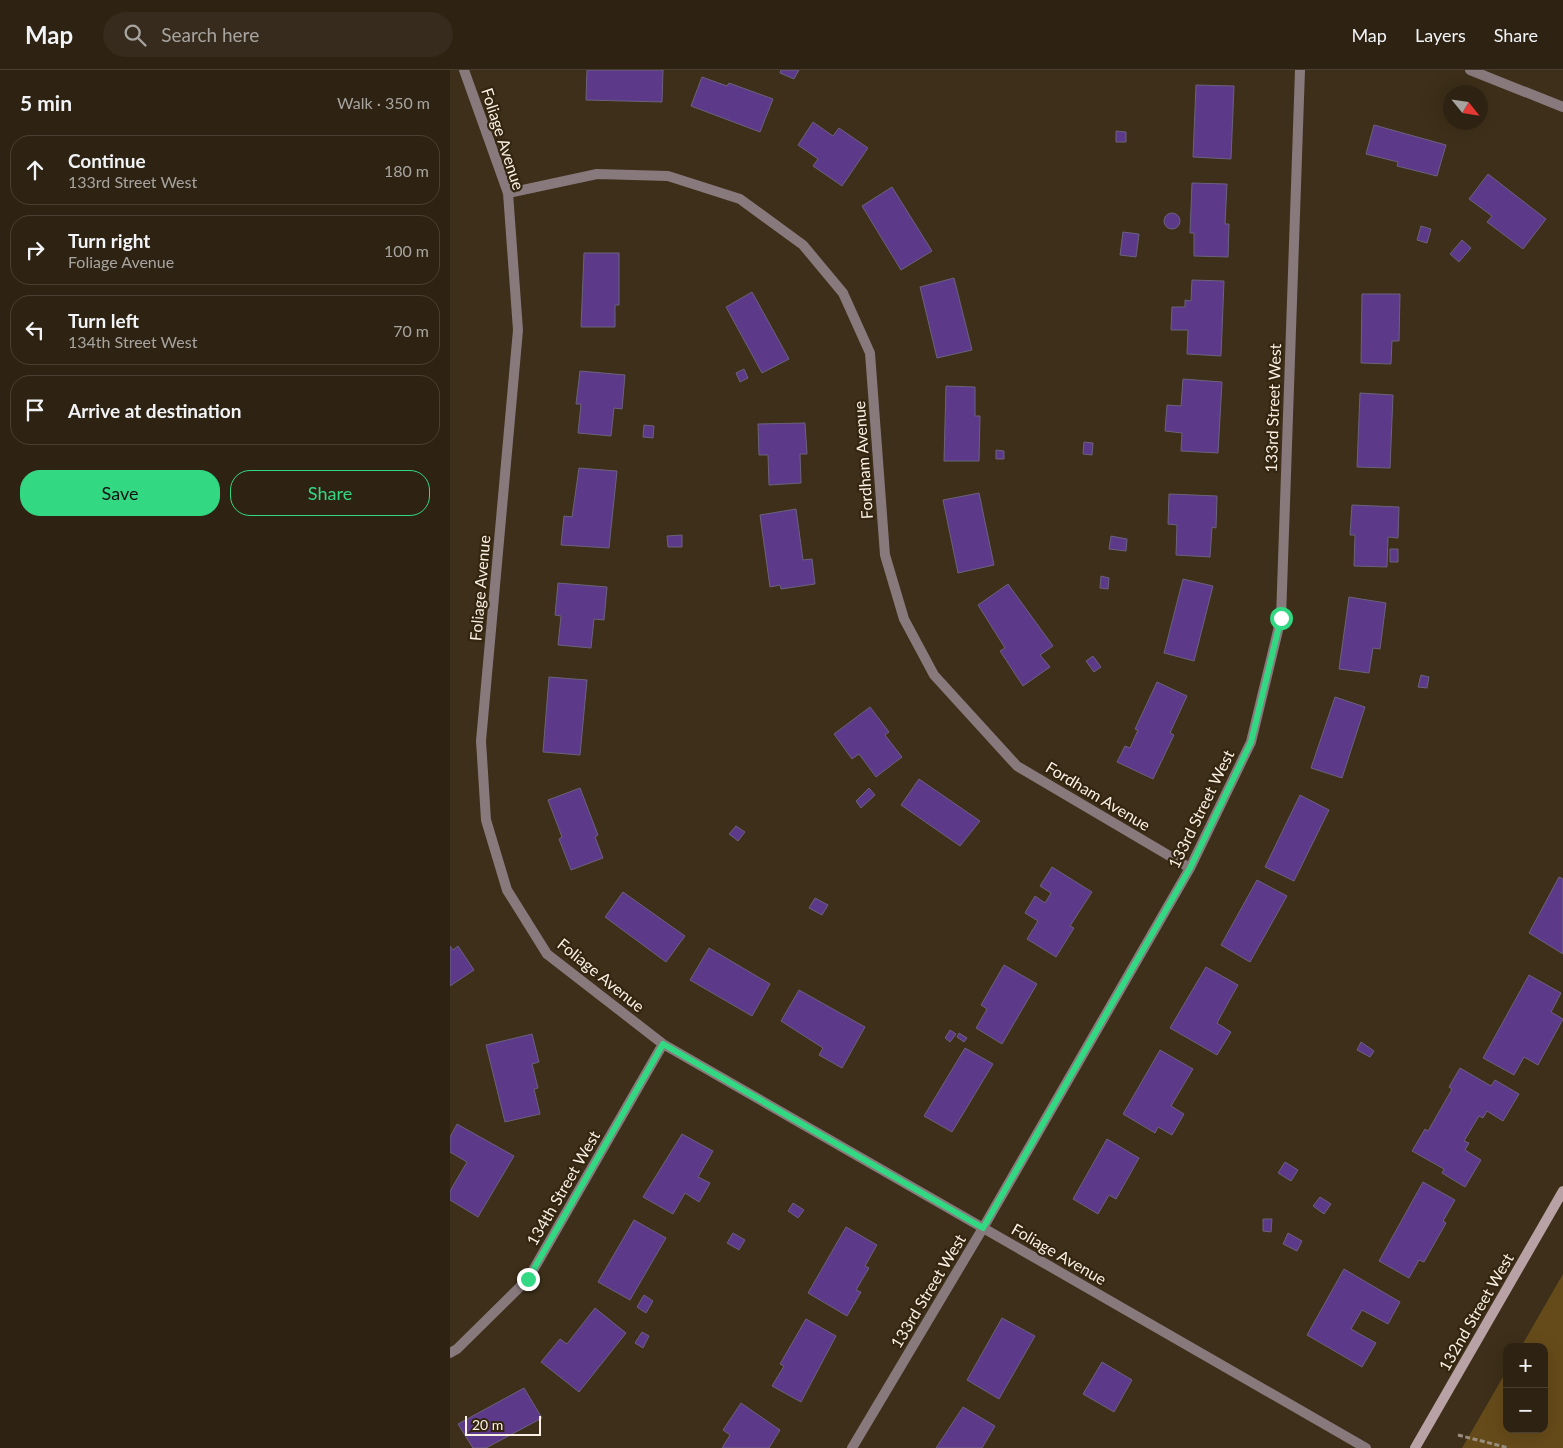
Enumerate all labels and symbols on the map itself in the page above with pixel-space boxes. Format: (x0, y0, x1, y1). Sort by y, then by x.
street label: Foliage Avenue (478, 85, 529, 192)
north arrow (1443, 85, 1488, 130)
street label: 133rd Street West (1261, 343, 1284, 473)
street label: Fordham Avenue (849, 400, 876, 520)
street label: Foliage Avenue (465, 534, 494, 642)
route start (1270, 607, 1293, 630)
street label: 133rd Street West (1164, 746, 1238, 871)
street label: Fordham Avenue (1043, 757, 1154, 834)
street label: Foliage Avenue (554, 934, 649, 1015)
street label: 134th Street West (522, 1127, 603, 1249)
street label: Foliage Avenue (1009, 1219, 1110, 1288)
street label: 133rd Street West (886, 1230, 969, 1351)
street label: 132nd Street West (1434, 1249, 1517, 1374)
route end (517, 1268, 540, 1291)
scale bar (465, 1413, 541, 1436)

